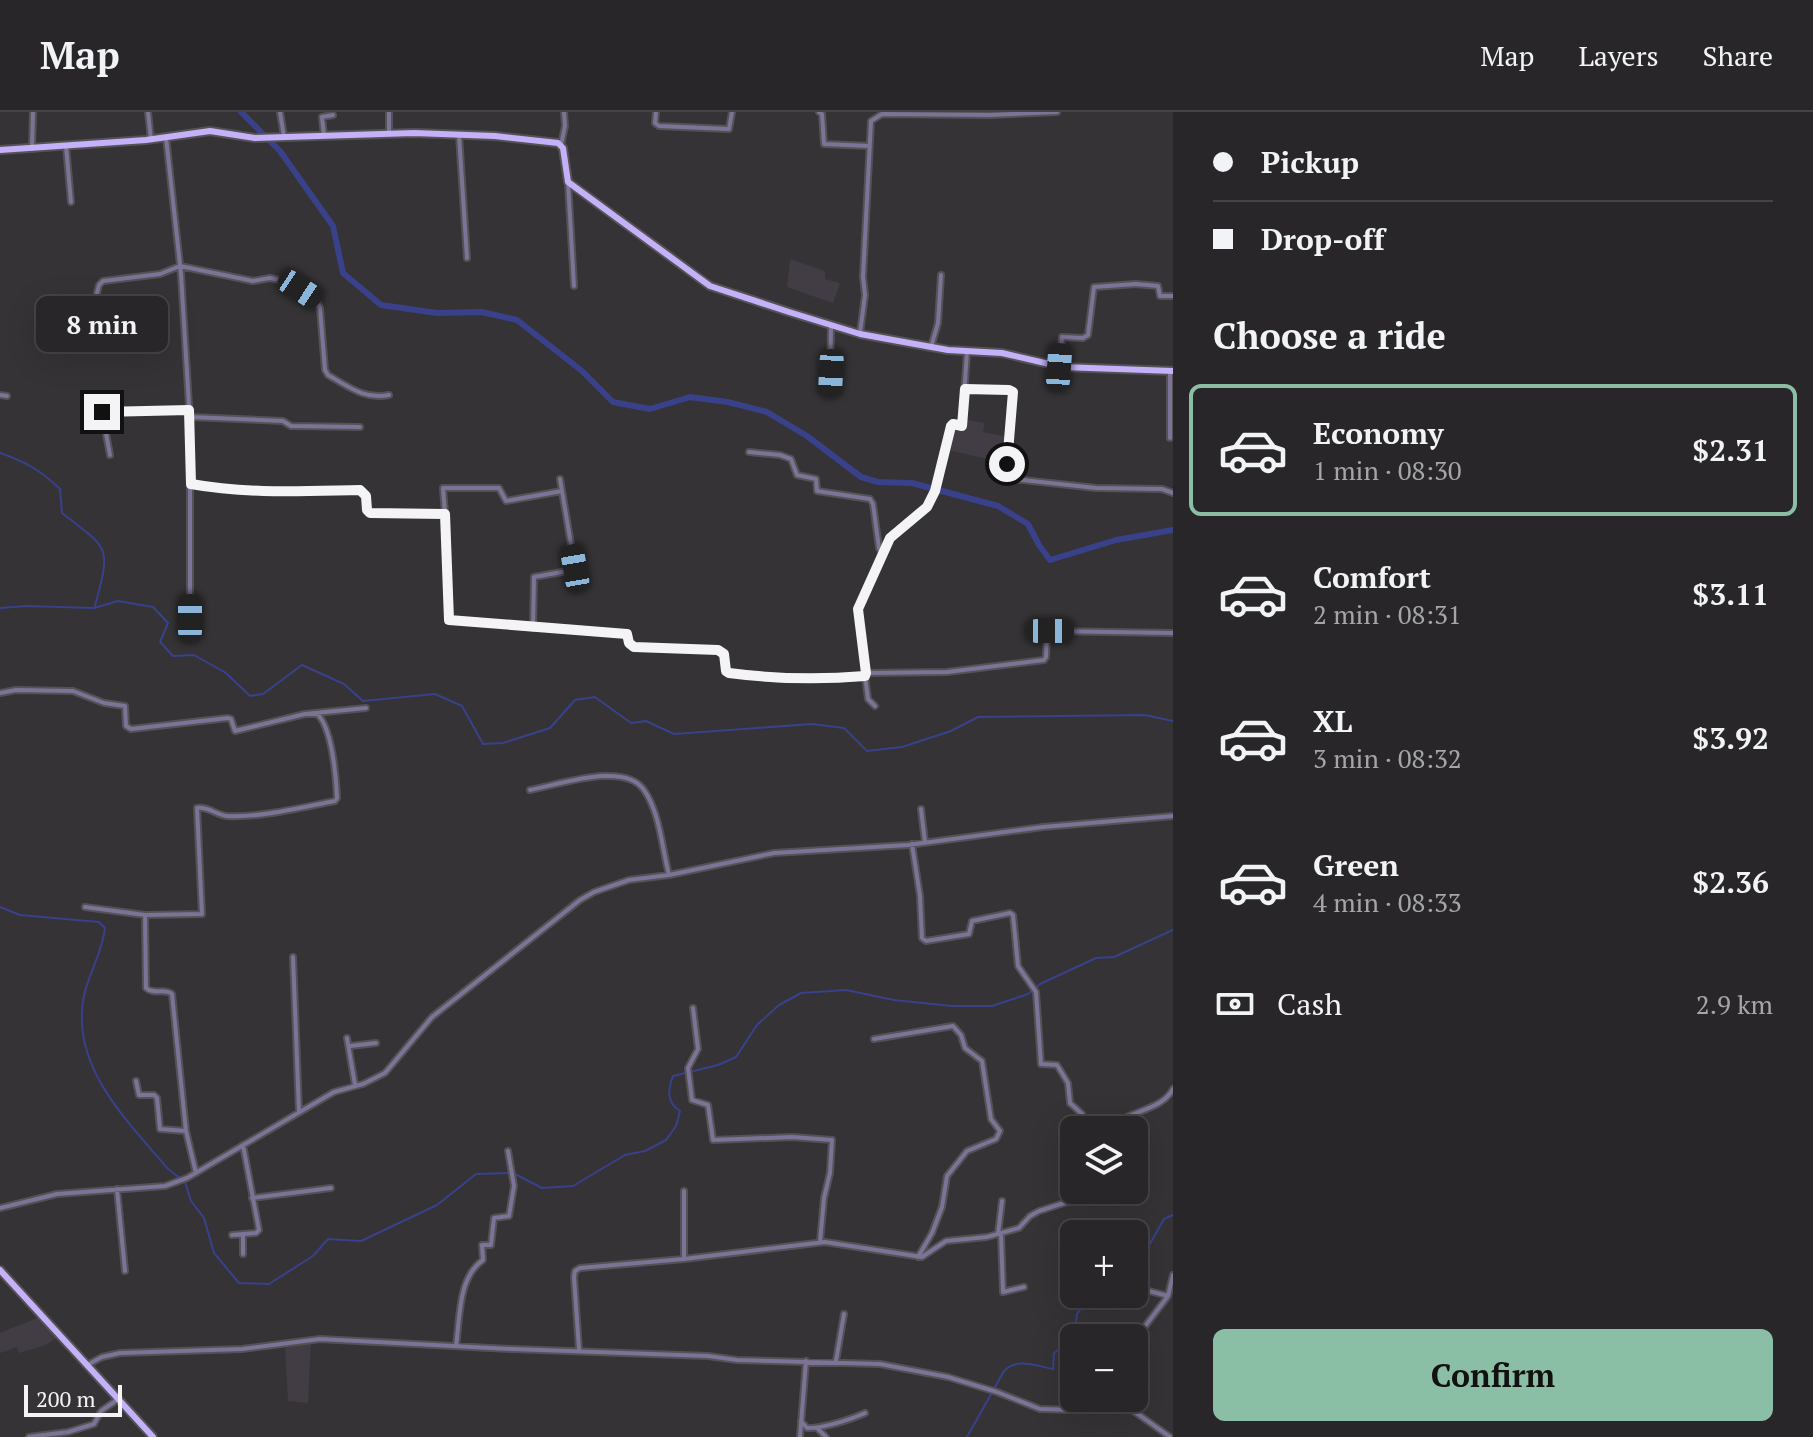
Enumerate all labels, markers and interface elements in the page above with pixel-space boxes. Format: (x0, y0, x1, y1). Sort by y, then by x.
text: Map (40, 30, 120, 80)
text: Map (1480, 37, 1534, 74)
text: Layers (1578, 37, 1659, 74)
text: Share (1703, 37, 1773, 74)
text: Pickup (1261, 142, 1359, 182)
text: Drop-off (1261, 219, 1385, 259)
car (273, 266, 327, 312)
callout: 8 min (36, 296, 168, 352)
text: 8 min (66, 307, 138, 341)
text: Choose a ride (1213, 312, 1446, 359)
car (1045, 342, 1073, 392)
car (818, 348, 844, 398)
route end (84, 394, 120, 430)
text: Economy (1313, 413, 1444, 453)
icon: car (1217, 414, 1289, 486)
text: $2.31 (1692, 430, 1769, 470)
route start (989, 446, 1025, 482)
text: 1 min · 08:30 (1313, 453, 1462, 487)
car (559, 542, 591, 594)
text: Comfort (1313, 557, 1431, 597)
icon: car (1217, 558, 1289, 630)
text: $3.11 (1692, 574, 1769, 614)
car (178, 594, 202, 642)
text: 2 min · 08:31 (1313, 597, 1462, 631)
car (1026, 619, 1074, 643)
text: XL (1313, 701, 1352, 741)
icon: car (1217, 702, 1289, 774)
text: $3.92 (1692, 718, 1769, 758)
text: 3 min · 08:32 (1313, 741, 1462, 775)
text: Green (1313, 845, 1399, 885)
icon: car (1217, 846, 1289, 918)
text: $2.36 (1692, 862, 1769, 902)
text: 4 min · 08:33 (1313, 885, 1462, 919)
icon: cash (1213, 982, 1257, 1026)
text: Cash (1277, 984, 1342, 1024)
text: 2.9 km (1696, 987, 1773, 1021)
map controls (1060, 1116, 1148, 1412)
button: layers (1060, 1116, 1148, 1204)
button: + (1060, 1220, 1148, 1308)
button: − (1060, 1324, 1148, 1412)
button: Confirm (1213, 1329, 1773, 1421)
scale bar (24, 1381, 122, 1417)
text: 200 m (36, 1384, 96, 1413)

